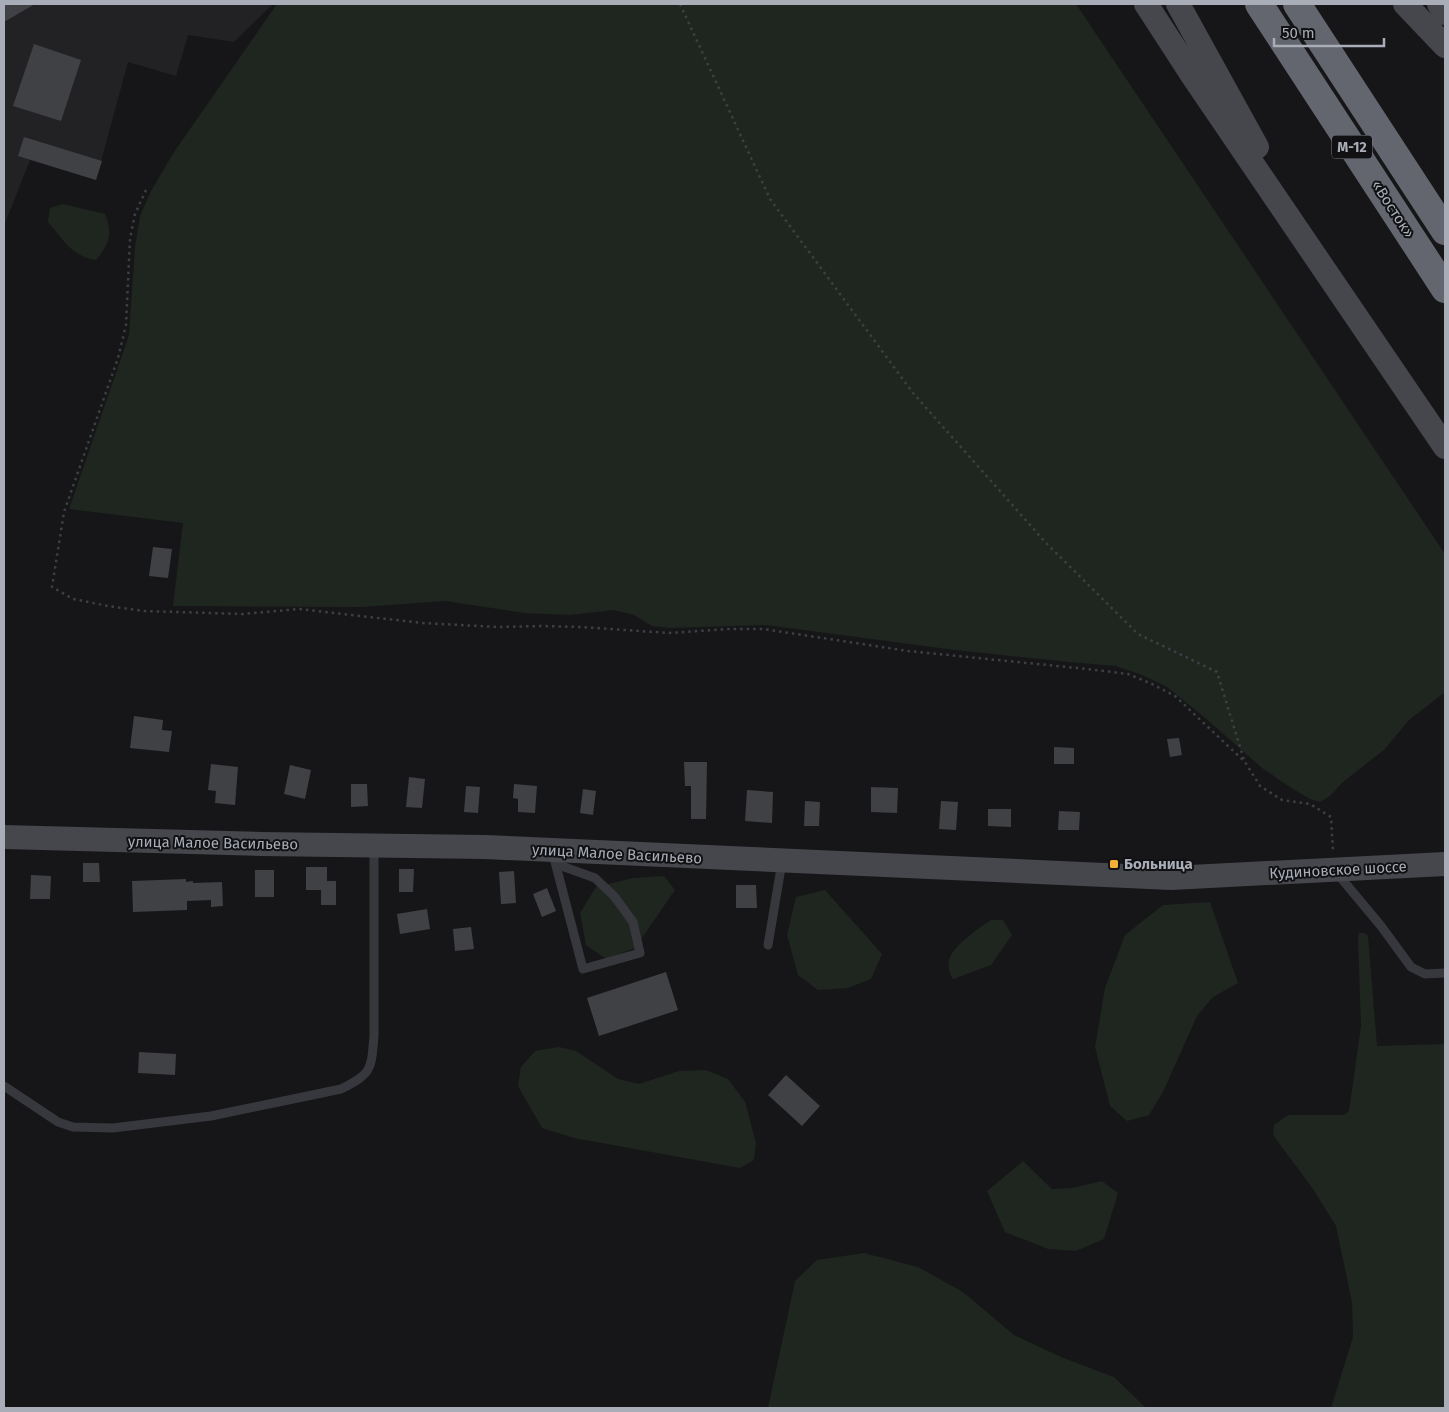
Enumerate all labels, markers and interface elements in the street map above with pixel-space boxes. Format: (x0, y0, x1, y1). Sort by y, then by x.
scale bar (1274, 15, 1384, 47)
text: 50 m (1282, 24, 1315, 42)
road number: М-12 (1332, 136, 1372, 158)
street label: «Восток» (1368, 177, 1418, 241)
street label: улица Малое Васильево (128, 833, 298, 853)
street label: улица Малое Васильево (531, 841, 703, 867)
place label: Больница (1124, 855, 1193, 873)
street label: Кудиновское шоссе (1269, 857, 1407, 883)
marker: Больница (1108, 858, 1120, 870)

